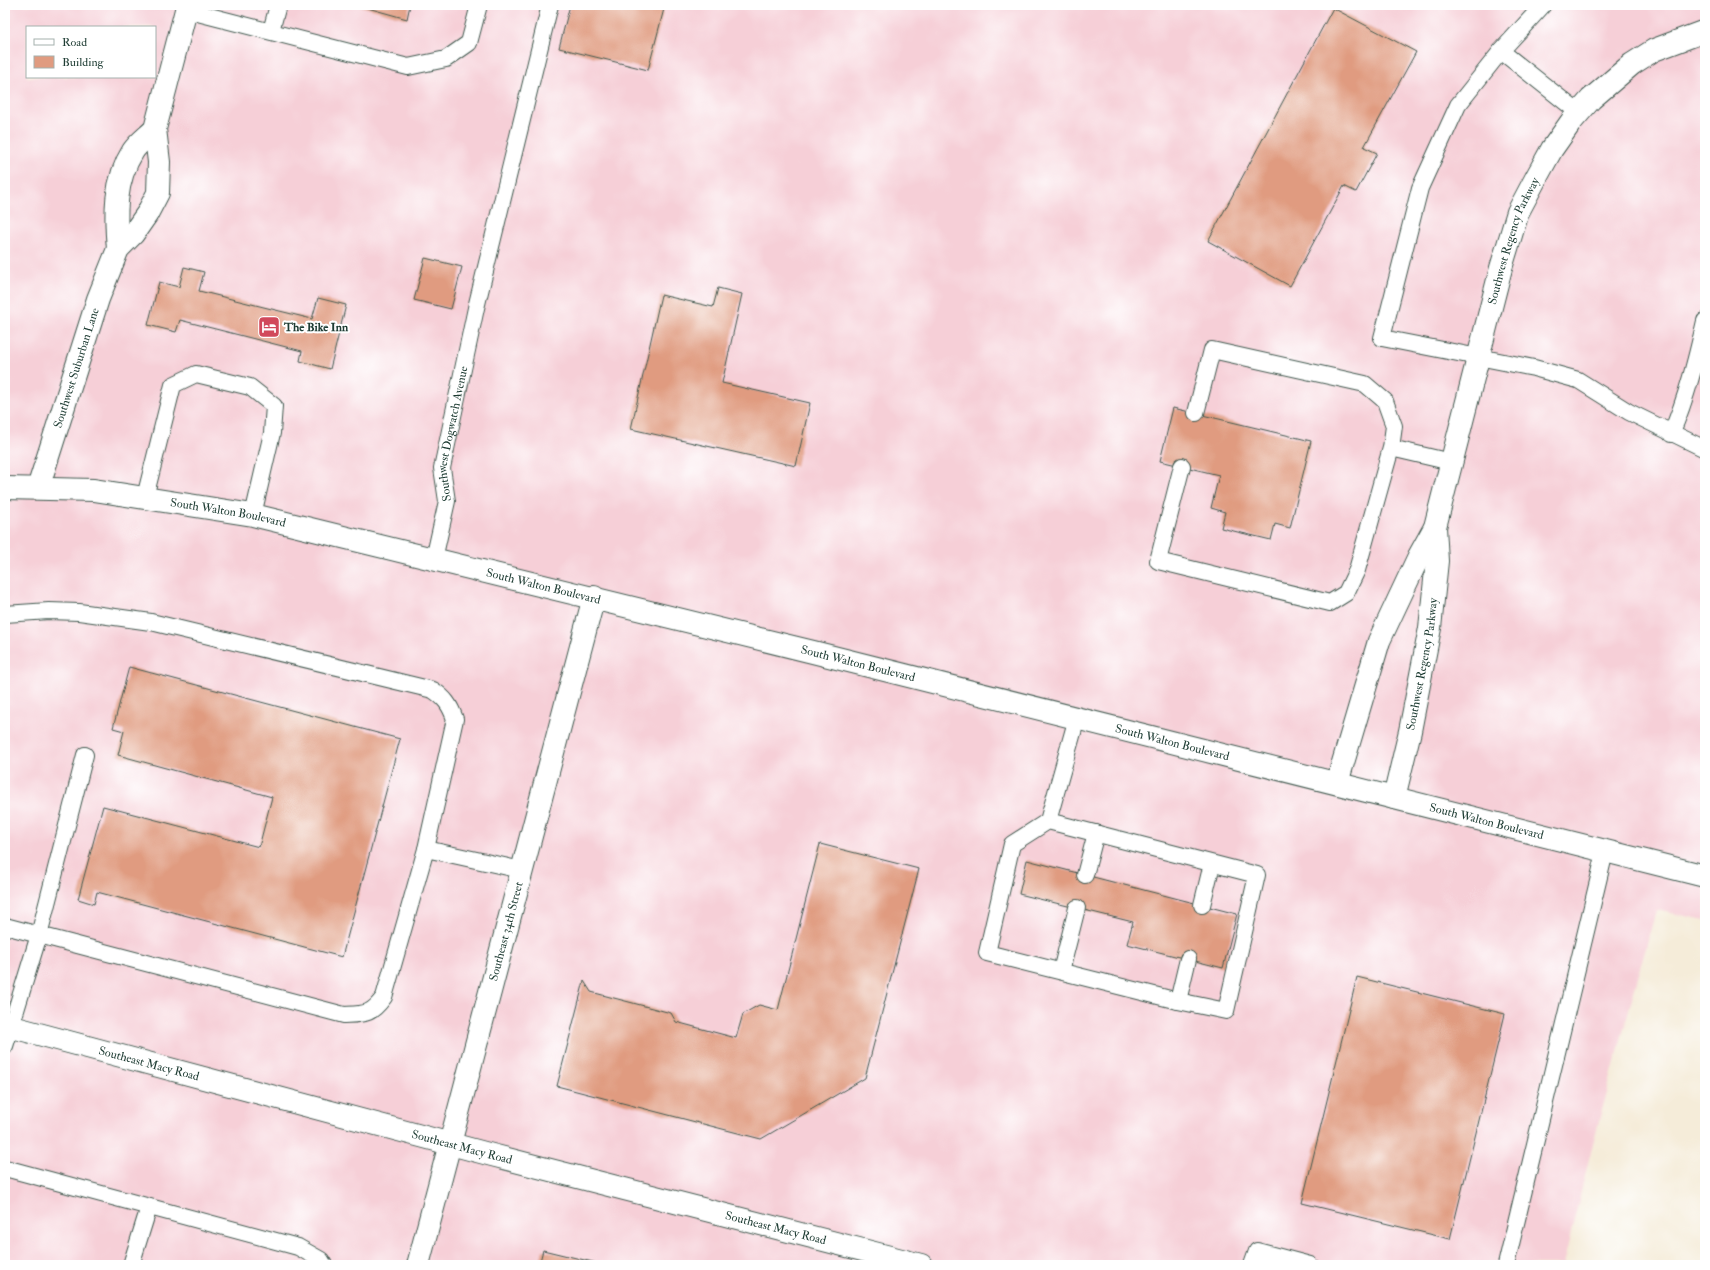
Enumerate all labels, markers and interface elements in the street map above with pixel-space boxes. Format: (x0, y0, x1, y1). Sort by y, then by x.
legend (26, 26, 156, 78)
text: Road (62, 35, 87, 50)
text: Building (62, 55, 105, 70)
street label: Southwest Regency Parkway (1484, 174, 1543, 306)
street label: Southwest Suburban Lane (50, 306, 102, 430)
hotel icon: The Bike Inn (256, 314, 282, 340)
place label: The Bike Inn (283, 320, 349, 335)
street label: Southwest Dogwatch Avenue (434, 365, 471, 502)
street label: South Walton Boulevard (169, 495, 288, 530)
street label: South Walton Boulevard (485, 565, 602, 607)
street label: Southwest Regency Parkway (1403, 596, 1441, 731)
street label: South Walton Boulevard (799, 642, 917, 685)
street label: South Walton Boulevard (1114, 721, 1231, 764)
street label: South Walton Boulevard (1428, 800, 1545, 843)
street label: Southeast 34th Street (486, 880, 526, 983)
street label: Southeast Macy Road (97, 1043, 201, 1084)
street label: Southeast Macy Road (410, 1126, 514, 1167)
street label: Southeast Macy Road (724, 1208, 828, 1248)

